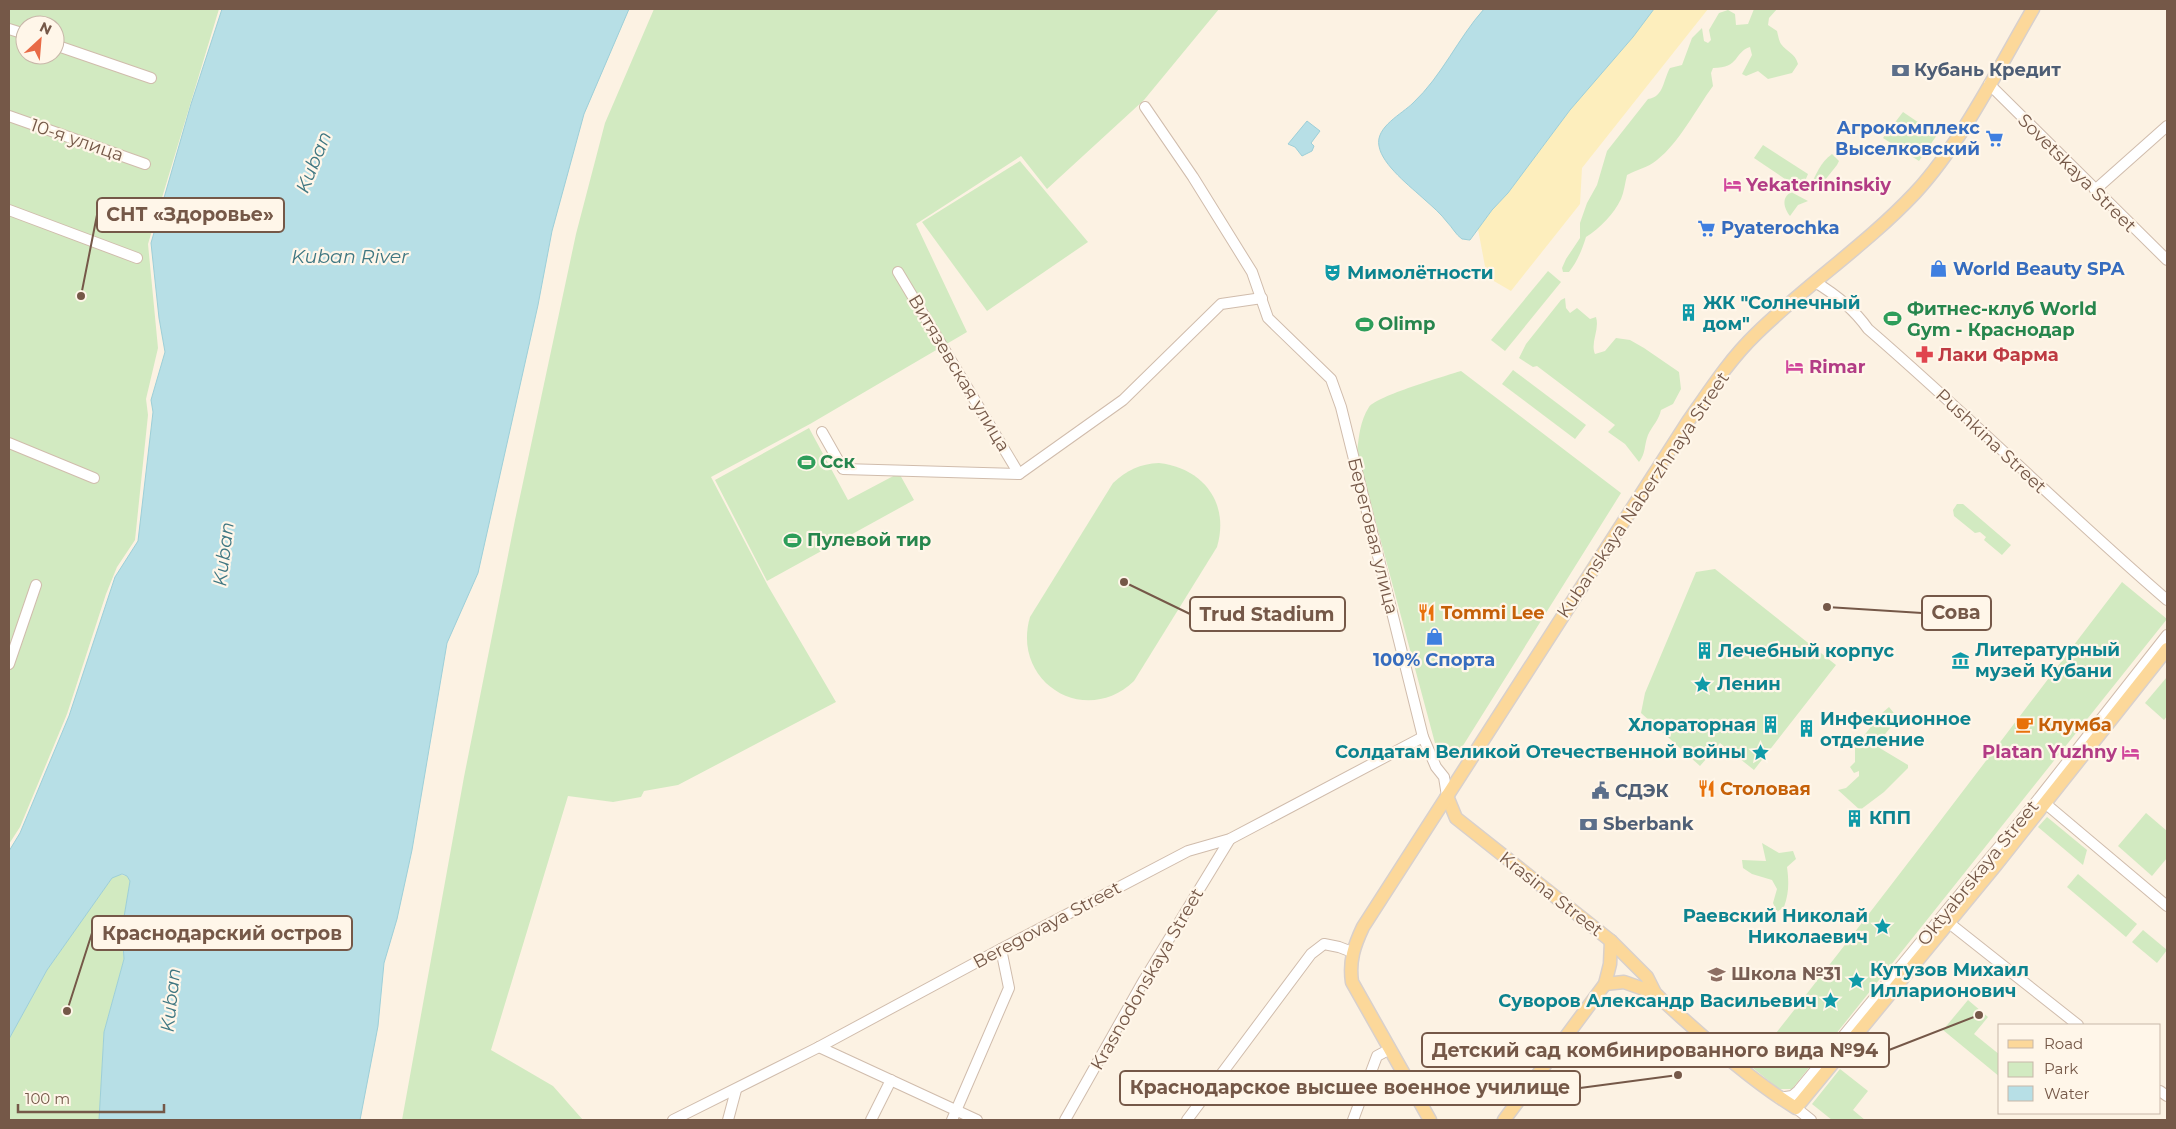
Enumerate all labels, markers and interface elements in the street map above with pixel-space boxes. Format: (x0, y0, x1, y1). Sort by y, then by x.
north arrow (15, 15, 65, 65)
text: N (37, 18, 55, 39)
place label: Кубань Кредит (1914, 59, 2061, 81)
bank icon: Кубань Кредит (1890, 60, 1910, 80)
street label: Sovetskaya Street (2013, 109, 2141, 237)
street label: 10-я улица (28, 114, 126, 166)
place label: Агрокомплекс Выселковский (1835, 117, 1980, 160)
water label: Kuban (291, 128, 336, 196)
supermarket icon: Агрокомплекс Выселковский (1984, 128, 2004, 148)
place label: Yekaterininskiy (1745, 174, 1891, 196)
hotel icon: Yekaterininskiy (1722, 175, 1742, 195)
callout: СНТ «Здоровье» (97, 198, 284, 232)
text: СНТ «Здоровье» (106, 203, 274, 226)
place label: Pyaterochka (1721, 217, 1840, 239)
supermarket icon: Pyaterochka (1697, 218, 1717, 238)
water label: Kuban River (291, 245, 409, 268)
place label: World Beauty SPA (1953, 258, 2125, 280)
shop icon: World Beauty SPA (1929, 259, 1949, 279)
place label: Мимолётности (1347, 262, 1494, 284)
theatre icon: Мимолётности (1323, 263, 1343, 283)
street label: Витязевская улица (903, 290, 1015, 456)
place label: ЖК "Солнечный дом" (1703, 292, 1861, 335)
place label: Фитнес-клуб World Gym - Краснодар (1907, 298, 2097, 341)
building icon: ЖК "Солнечный дом" (1679, 303, 1699, 323)
sports icon: Фитнес-клуб World Gym - Краснодар (1883, 309, 1903, 329)
place label: Olimp (1378, 313, 1435, 335)
sports icon: Olimp (1354, 314, 1374, 334)
place label: Лаки Фарма (1938, 344, 2059, 366)
pharmacy icon: Лаки Фарма (1914, 345, 1934, 365)
place label: Rimar (1809, 356, 1866, 378)
hotel icon: Rimar (1785, 357, 1805, 377)
street label: Kubanskaya Naberzhnaya Street (1552, 368, 1734, 622)
street label: Pushkina Street (1931, 384, 2051, 498)
place label: Сск (820, 451, 855, 473)
sports icon: Сск (796, 452, 816, 472)
street label: Береговая улица (1343, 455, 1403, 617)
water label: Kuban (208, 521, 239, 587)
place label: Пулевой тир (807, 529, 931, 551)
sports icon: Пулевой тир (783, 530, 803, 550)
callout: Сова (1922, 596, 1991, 630)
callout: Trud Stadium (1190, 597, 1345, 631)
text: Сова (1931, 601, 1981, 624)
place label: Tommi Lee (1441, 602, 1545, 624)
text: Trud Stadium (1200, 603, 1334, 626)
restaurant icon: Tommi Lee (1417, 603, 1437, 623)
shop icon: 100% Спорта (1424, 627, 1444, 647)
place label: Литературный музей Кубани (1975, 639, 2120, 682)
place label: Лечебный корпус (1718, 640, 1895, 662)
building icon: Лечебный корпус (1694, 641, 1714, 661)
place label: 100% Спорта (1373, 649, 1495, 671)
museum icon: Литературный музей Кубани (1951, 650, 1971, 670)
place label: Ленин (1717, 673, 1781, 695)
place icon: Ленин (1693, 674, 1713, 694)
place label: Инфекционное отделение (1820, 708, 1971, 751)
place label: Хлораторная (1628, 714, 1756, 736)
place label: Клумба (2038, 714, 2112, 736)
building icon: Хлораторная (1760, 715, 1780, 735)
cafe icon: Клумба (2014, 715, 2034, 735)
building icon: Инфекционное отделение (1796, 719, 1816, 739)
place label: Солдатам Великой Отечественной войны (1335, 741, 1746, 763)
place label: Platan Yuzhny (1982, 741, 2117, 763)
place icon: Солдатам Великой Отечественной войны (1750, 742, 1770, 762)
hotel icon: Platan Yuzhny (2121, 742, 2141, 762)
place label: Столовая (1720, 778, 1811, 800)
restaurant icon: Столовая (1696, 779, 1716, 799)
place label: СДЭК (1615, 780, 1670, 802)
public building icon: СДЭК (1591, 781, 1611, 801)
street label: Oktyabrskaya Street (1913, 796, 2043, 950)
place label: КПП (1869, 807, 1911, 829)
building icon: КПП (1845, 808, 1865, 828)
place label: Sberbank (1603, 813, 1694, 835)
bank icon: Sberbank (1579, 814, 1599, 834)
street label: Krasina Street (1495, 847, 1607, 941)
street label: Beregovaya Street (969, 877, 1125, 973)
street label: Krasnodonskaya Street (1086, 884, 1208, 1074)
place label: Раевский Николай Николаевич (1683, 905, 1868, 948)
callout: Краснодарский остров (92, 916, 352, 950)
place icon: Раевский Николай Николаевич (1872, 916, 1892, 936)
text: Краснодарский остров (102, 922, 342, 945)
place label: Кутузов Михаил Илларионович (1870, 959, 2029, 1002)
place label: Школа №31 (1731, 963, 1841, 985)
school or university icon: Школа №31 (1707, 964, 1727, 984)
water label: Kuban (156, 967, 185, 1033)
place icon: Кутузов Михаил Илларионович (1846, 970, 1866, 990)
place label: Суворов Александр Васильевич (1498, 990, 1817, 1012)
place icon: Суворов Александр Васильевич (1821, 991, 1841, 1011)
legend (1998, 1024, 2161, 1114)
callout: Детский сад комбинированного вида №94 (1422, 1033, 1889, 1067)
text: Road (2044, 1034, 2083, 1053)
text: Детский сад комбинированного вида №94 (1432, 1039, 1878, 1062)
text: Park (2044, 1059, 2078, 1078)
callout: Краснодарское высшее военное училище (1120, 1071, 1580, 1105)
text: Краснодарское высшее военное училище (1130, 1076, 1570, 1099)
scale bar (18, 1082, 164, 1114)
text: Water (2044, 1084, 2090, 1103)
text: 100 m (25, 1089, 70, 1108)

